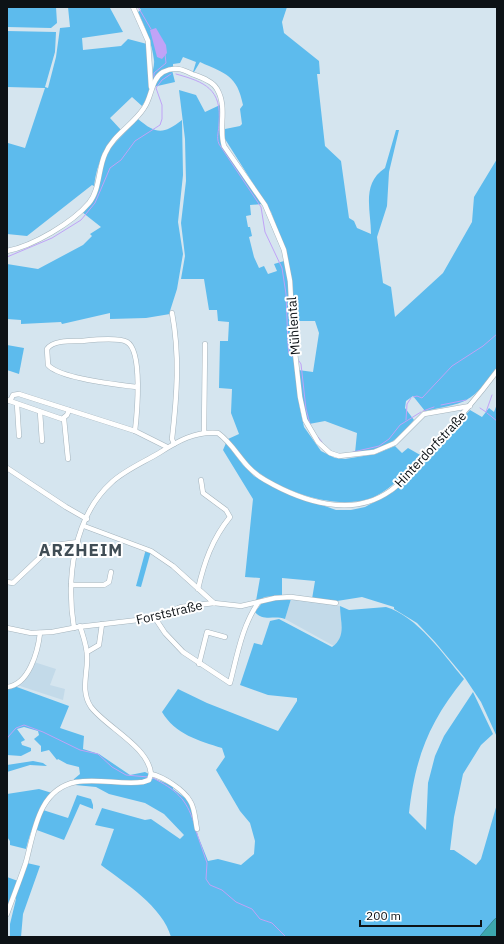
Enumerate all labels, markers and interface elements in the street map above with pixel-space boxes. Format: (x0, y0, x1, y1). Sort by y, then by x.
street label: Mühlental (283, 296, 304, 356)
street label: Hinterdorfstraße (391, 408, 470, 491)
district label: ARZHEIM (39, 539, 123, 561)
street label: Forststraße (134, 597, 204, 628)
scale bar (360, 902, 481, 928)
text: 200 m (366, 908, 401, 923)

